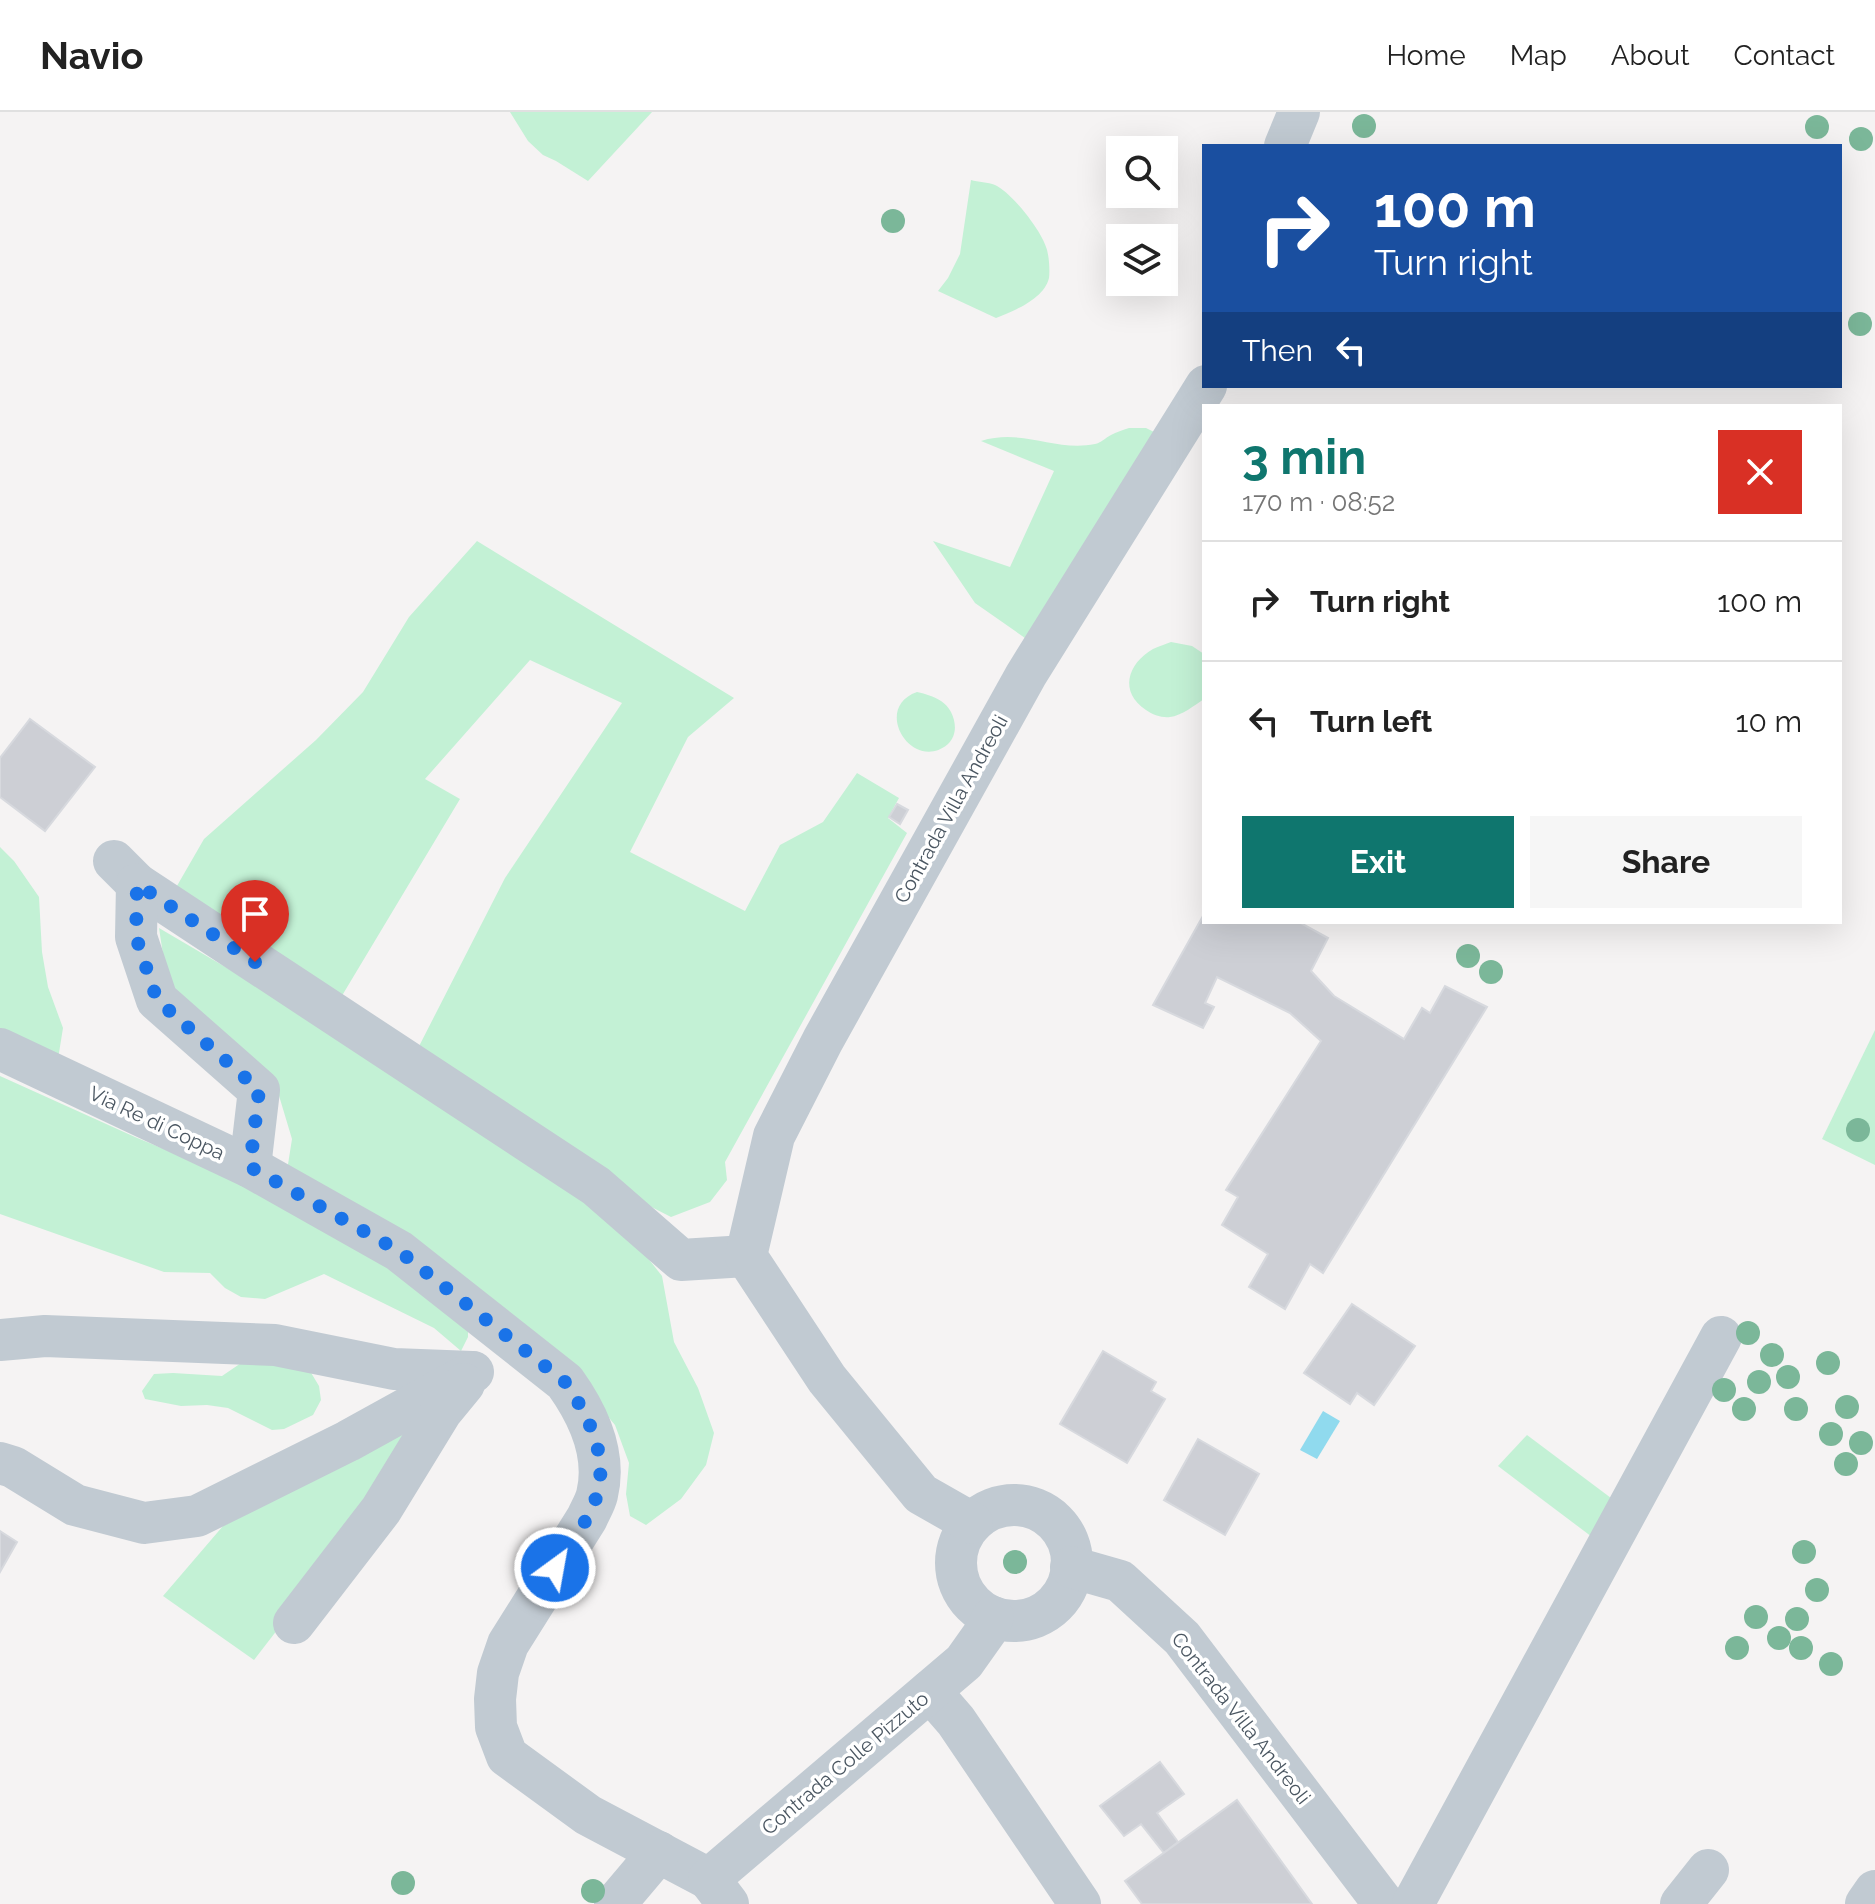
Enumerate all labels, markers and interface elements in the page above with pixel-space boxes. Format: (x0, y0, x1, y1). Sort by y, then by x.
text: Navio (40, 33, 143, 78)
text: Home (1386, 39, 1466, 72)
text: Map (1510, 39, 1567, 72)
text: About (1611, 39, 1690, 72)
text: Contact (1734, 39, 1835, 72)
map controls (1106, 136, 1178, 296)
button: search (1106, 136, 1178, 208)
text: 100 m (1374, 174, 1536, 240)
icon: right (1242, 176, 1346, 280)
button: layers (1106, 224, 1178, 296)
text: Turn right (1374, 241, 1533, 283)
icon: left (1329, 328, 1373, 372)
text: Then (1242, 333, 1313, 368)
text: 3 min (1242, 429, 1366, 485)
button: close (1718, 430, 1802, 514)
text: 170 m · 08:52 (1242, 487, 1395, 517)
icon: right (1242, 579, 1286, 623)
text: Turn right (1310, 584, 1450, 619)
text: 100 m (1717, 584, 1802, 619)
icon: left (1242, 699, 1286, 743)
text: Turn left (1310, 704, 1432, 739)
text: 10 m (1736, 704, 1802, 739)
street label: Contrada Villa Andreoli (889, 711, 1013, 907)
button: Exit (1242, 816, 1514, 908)
button: Share (1530, 816, 1802, 908)
pin (221, 880, 289, 962)
icon: arrive (233, 892, 277, 936)
street label: Via Re di Coppa (85, 1081, 229, 1165)
position arrow (513, 1526, 597, 1610)
street label: Contrada Villa Andreoli (1166, 1627, 1316, 1809)
street label: Contrada Colle Pizzuto (757, 1686, 933, 1840)

